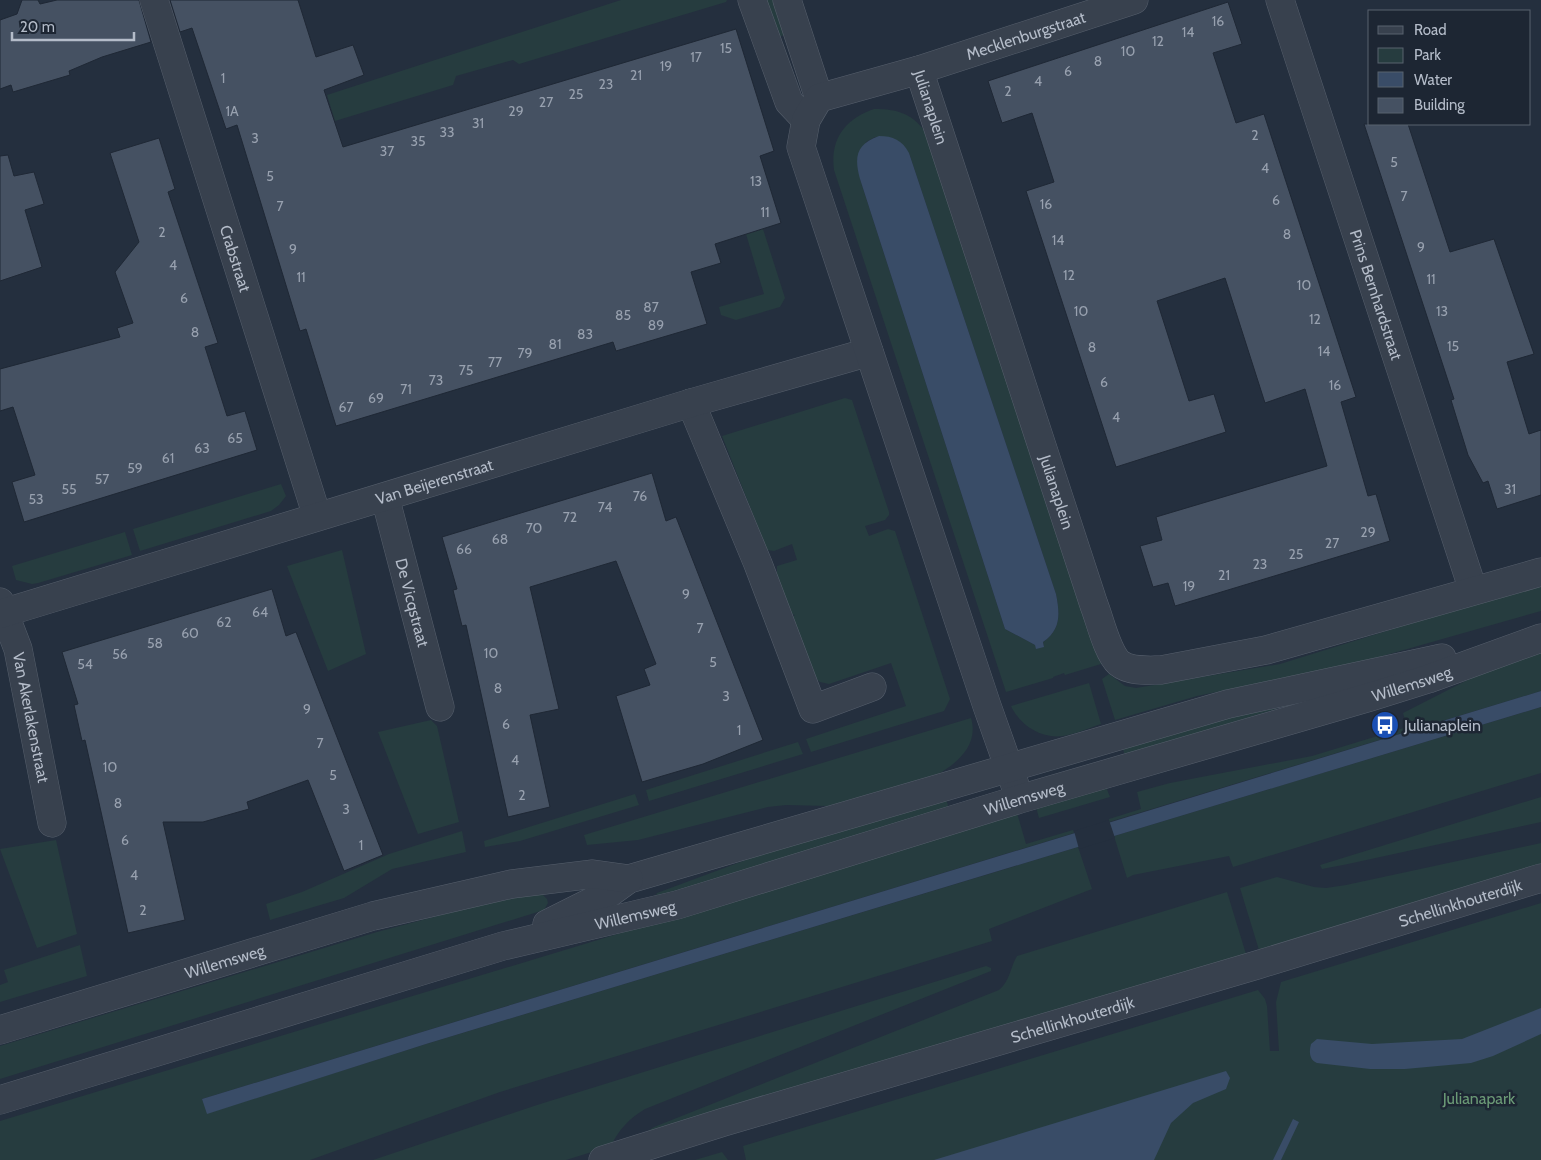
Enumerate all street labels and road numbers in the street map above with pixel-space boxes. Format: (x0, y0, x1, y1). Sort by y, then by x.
street label: Mecklenburgstraat (964, 7, 1088, 64)
street label: Julianaplein (909, 67, 952, 147)
street label: Crabstraat (216, 223, 255, 295)
street label: Prins Bernhardstraat (1346, 227, 1406, 363)
street label: Julianaplein (1035, 452, 1078, 532)
street label: Van Beijerenstraat (373, 455, 496, 509)
street label: De Vicqstraat (391, 556, 433, 650)
street label: Van Akerlakenstraat (9, 651, 53, 785)
street label: Willemsweg (1370, 662, 1455, 706)
street label: Willemsweg (982, 777, 1067, 820)
street label: Schellinkhouterdijk (1396, 875, 1525, 931)
street label: Willemsweg (593, 896, 679, 934)
street label: Willemsweg (183, 940, 268, 983)
street label: Schellinkhouterdijk (1009, 992, 1137, 1047)

